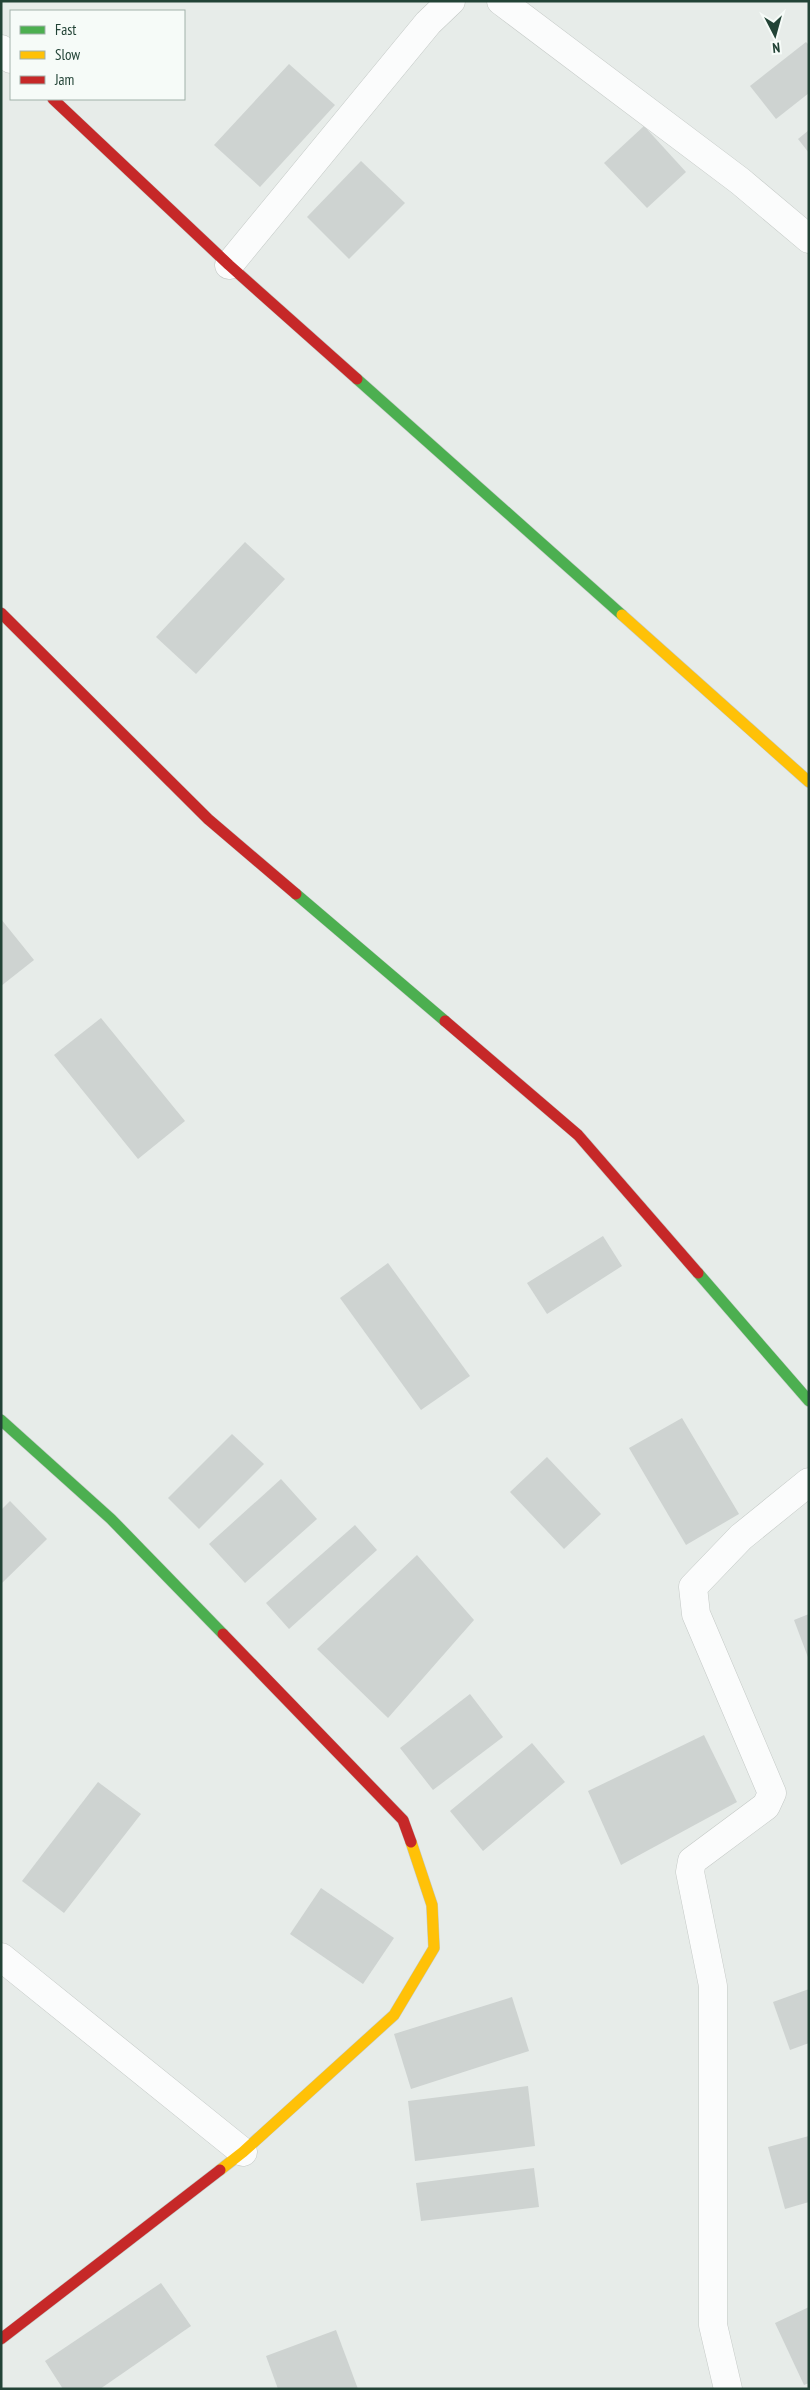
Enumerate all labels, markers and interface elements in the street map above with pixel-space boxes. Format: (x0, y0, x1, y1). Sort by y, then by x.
legend (10, 10, 185, 100)
north arrow (750, 10, 800, 60)
text: Fast (55, 20, 76, 39)
text: N (772, 39, 781, 57)
text: Slow (55, 45, 80, 64)
text: Jam (54, 70, 74, 89)

